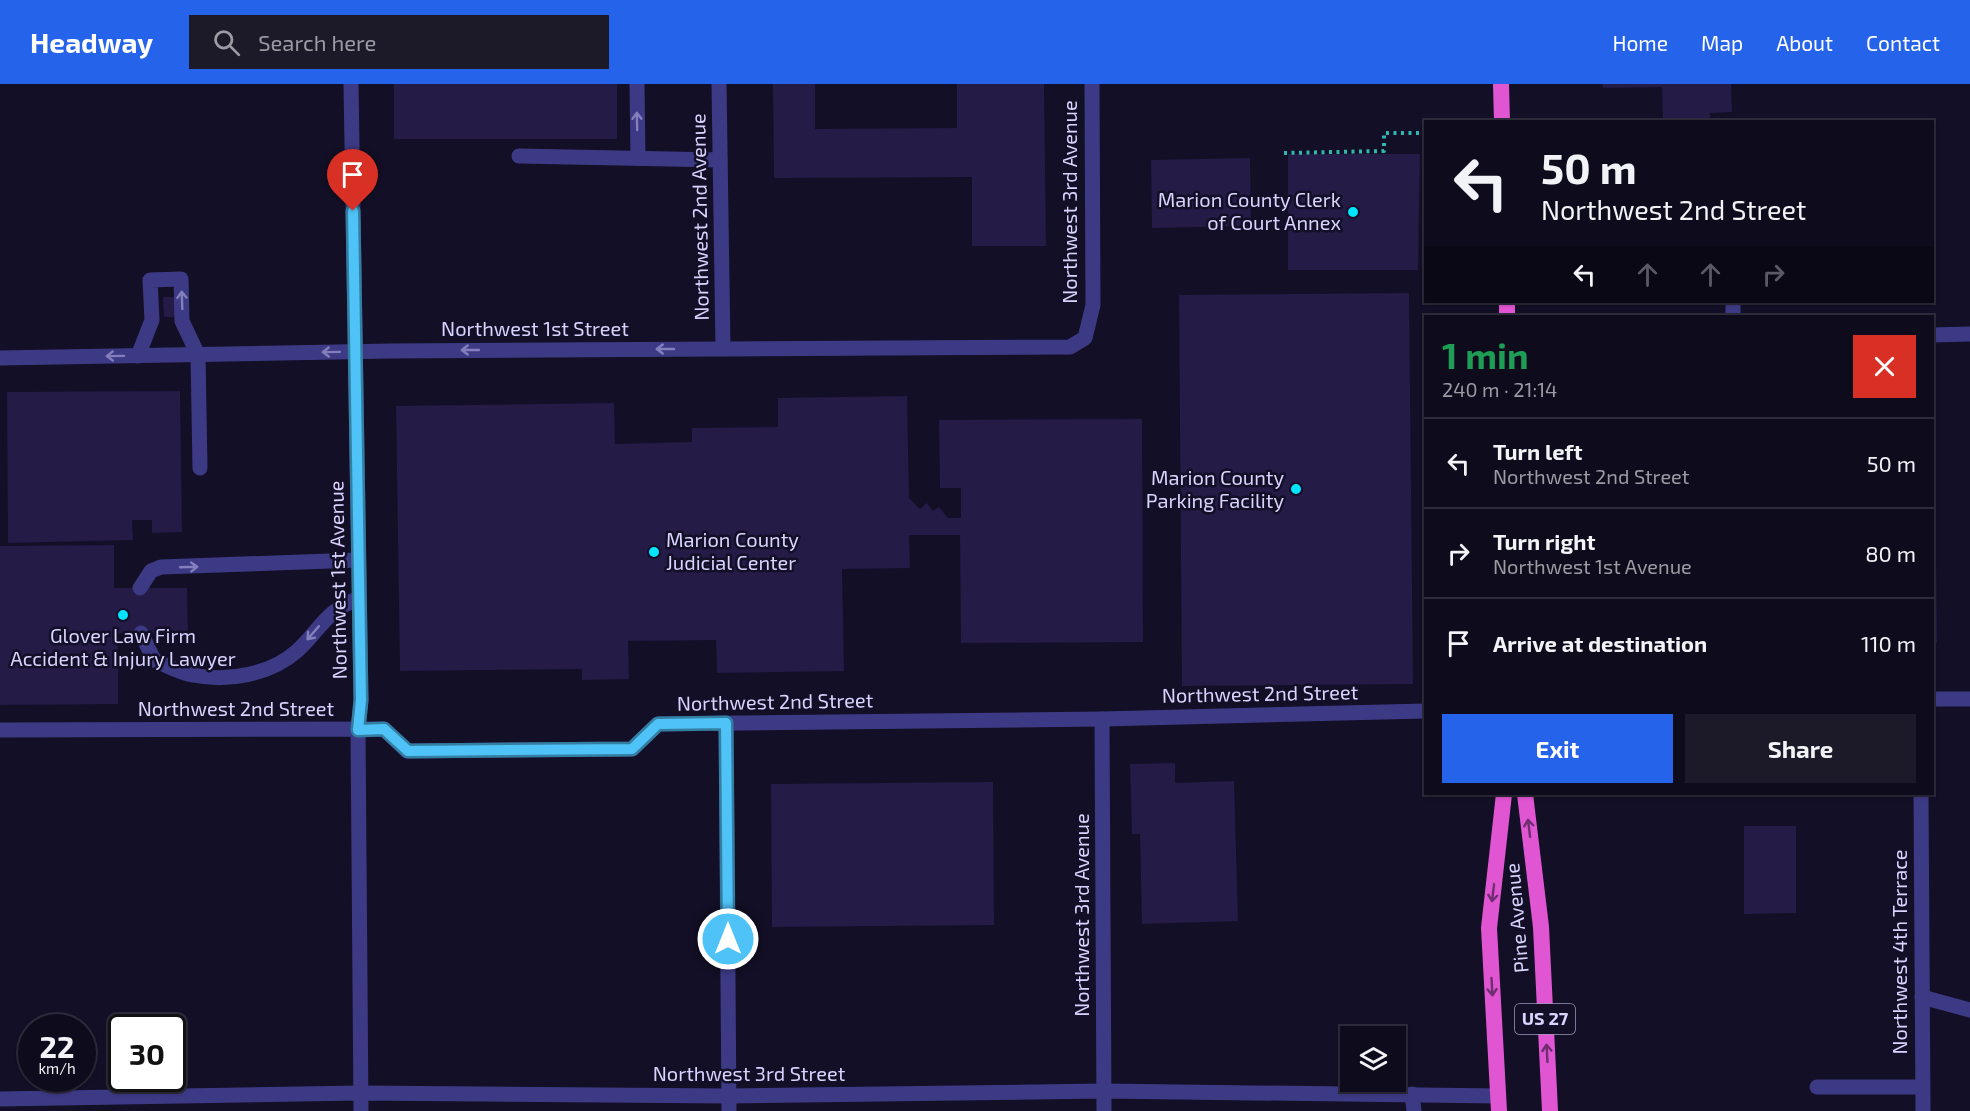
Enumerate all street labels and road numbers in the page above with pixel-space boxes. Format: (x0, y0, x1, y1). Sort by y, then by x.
street label: Northwest 3rd Avenue (1057, 100, 1081, 304)
street label: Northwest 2nd Avenue (685, 113, 713, 321)
street label: Northwest 1st Street (441, 316, 629, 340)
street label: Northwest 1st Avenue (323, 480, 351, 680)
street label: Northwest 2nd Street (1162, 679, 1359, 707)
street label: Northwest 2nd Street (677, 687, 874, 715)
street label: Northwest 2nd Street (138, 696, 335, 720)
street label: Northwest 3rd Avenue (1069, 813, 1093, 1017)
street label: Northwest 4th Terrace (1887, 849, 1911, 1055)
street label: Pine Avenue (1499, 862, 1533, 974)
road number: US 27 (1515, 1004, 1575, 1034)
street label: Northwest 3rd Street (653, 1061, 846, 1085)

